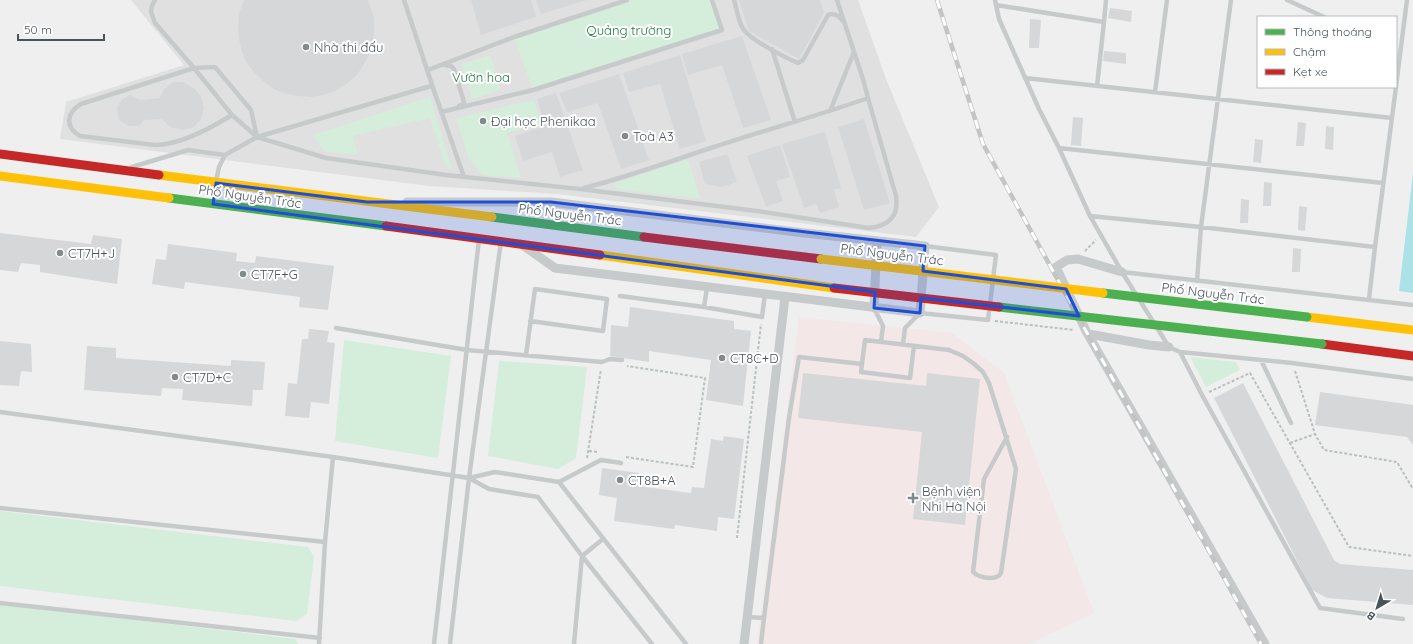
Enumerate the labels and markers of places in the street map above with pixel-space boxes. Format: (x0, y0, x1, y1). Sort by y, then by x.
place label: Nhà thi đấu (314, 39, 383, 55)
marker: Nhà thi đấu (301, 42, 311, 52)
place label: Đại học Phenikaa (491, 113, 596, 129)
marker: Đại học Phenikaa (478, 116, 488, 126)
place label: Toà A3 (633, 128, 674, 144)
marker: Toà A3 (620, 131, 630, 141)
place label: CT7H+J (68, 245, 115, 261)
marker: CT7H+J (55, 248, 65, 258)
place label: CT7F+G (251, 266, 298, 282)
marker: CT7F+G (238, 269, 248, 279)
place label: CT8C+D (730, 350, 779, 366)
marker: CT8C+D (717, 353, 727, 363)
place label: CT7D+C (183, 369, 232, 385)
marker: CT7D+C (170, 372, 180, 382)
place label: CT8B+A (628, 472, 676, 488)
marker: CT8B+A (615, 475, 625, 485)
place label: Bệnh viện Nhi Hà Nội (922, 483, 986, 514)
marker: Bệnh viện Nhi Hà Nội (907, 492, 919, 504)

